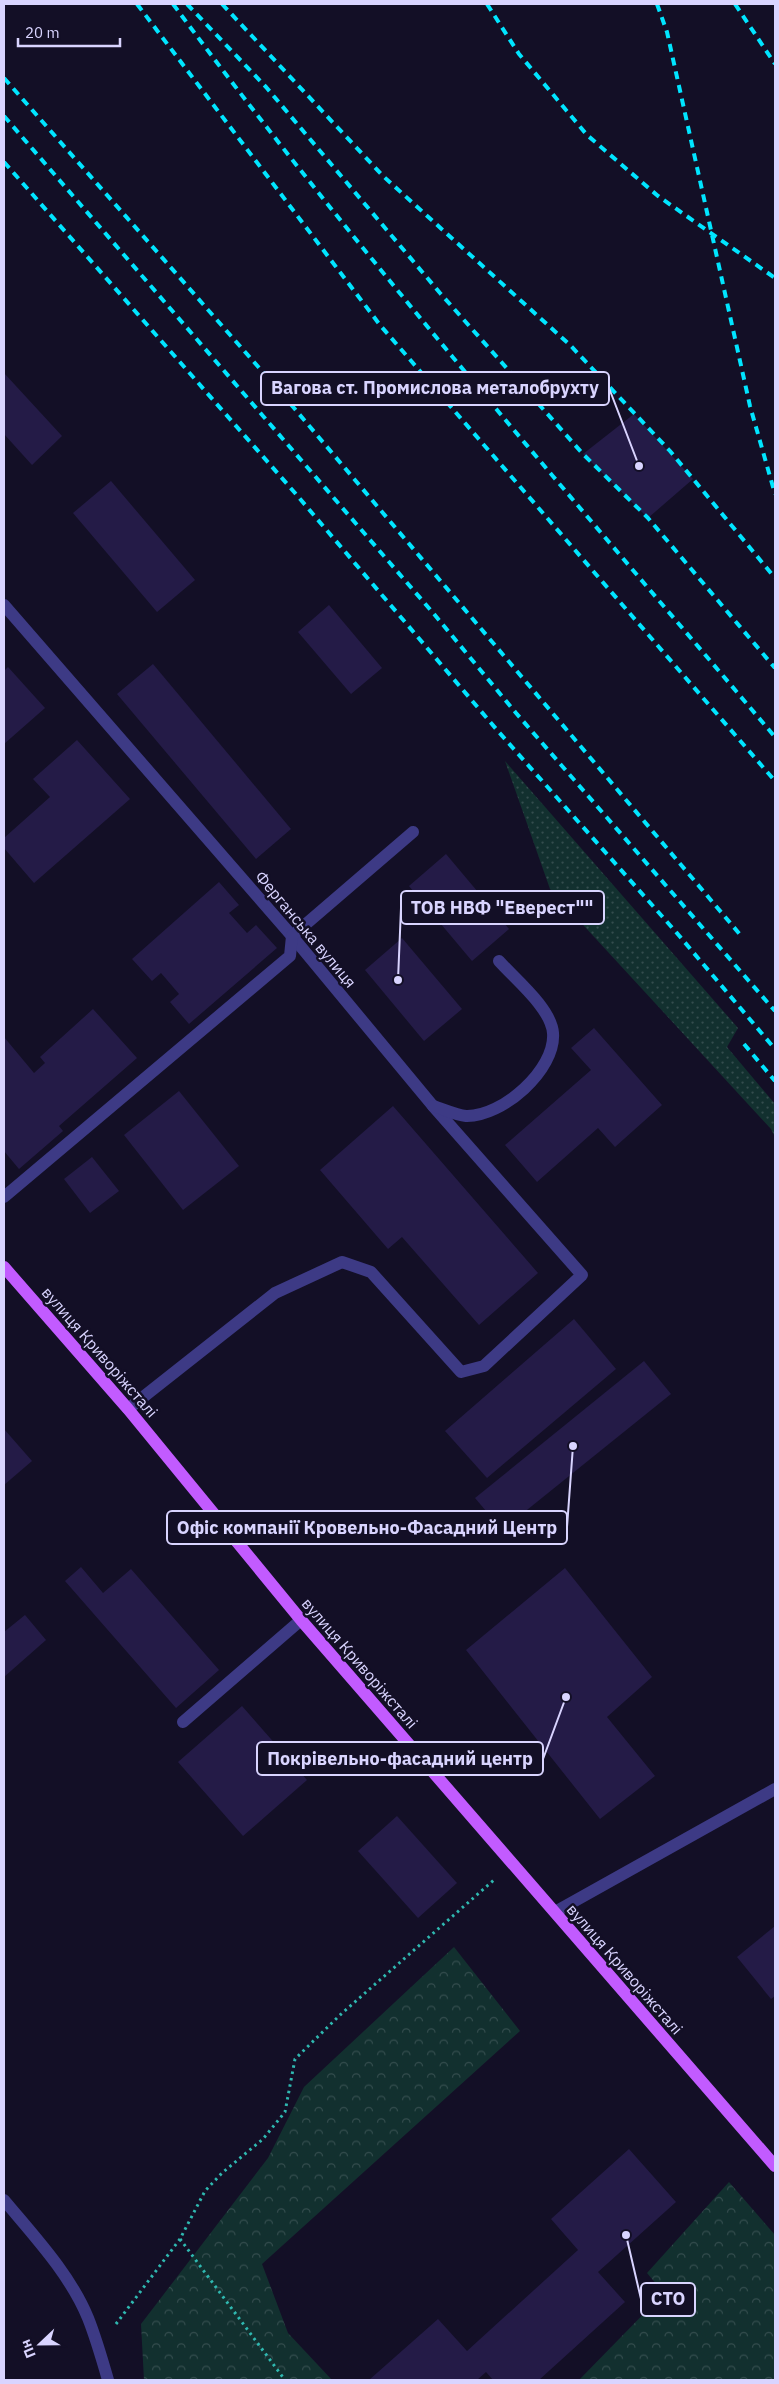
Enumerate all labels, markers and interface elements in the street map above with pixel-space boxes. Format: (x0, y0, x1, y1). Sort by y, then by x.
scale bar (18, 15, 120, 47)
text: 20 m (25, 23, 60, 42)
callout: Вагова ст. Промислова металобрухту (261, 372, 609, 405)
text: Вагова ст. Промислова металобрухту (271, 376, 599, 399)
street label: Ферганська вулиця (251, 866, 361, 992)
callout: ТОВ НВФ "Еверест"" (401, 891, 604, 924)
text: ТОВ НВФ "Еверест"" (411, 896, 593, 919)
street label: вулиця Криворіжсталі (38, 1283, 162, 1421)
callout: Офіс компанії Кровельно-Фасадний Центр (167, 1511, 567, 1544)
text: Офіс компанії Кровельно-Фасадний Центр (177, 1516, 557, 1539)
street label: вулиця Криворіжсталі (298, 1594, 422, 1732)
callout: Покрівельно-фасадний центр (257, 1742, 543, 1775)
text: Покрівельно-фасадний центр (267, 1747, 533, 1770)
street label: вулиця Криворіжсталі (563, 1900, 687, 2038)
callout: СТО (641, 2283, 695, 2316)
text: СТО (651, 2287, 685, 2310)
north arrow (15, 2319, 65, 2369)
text: Пн (16, 2337, 40, 2361)

